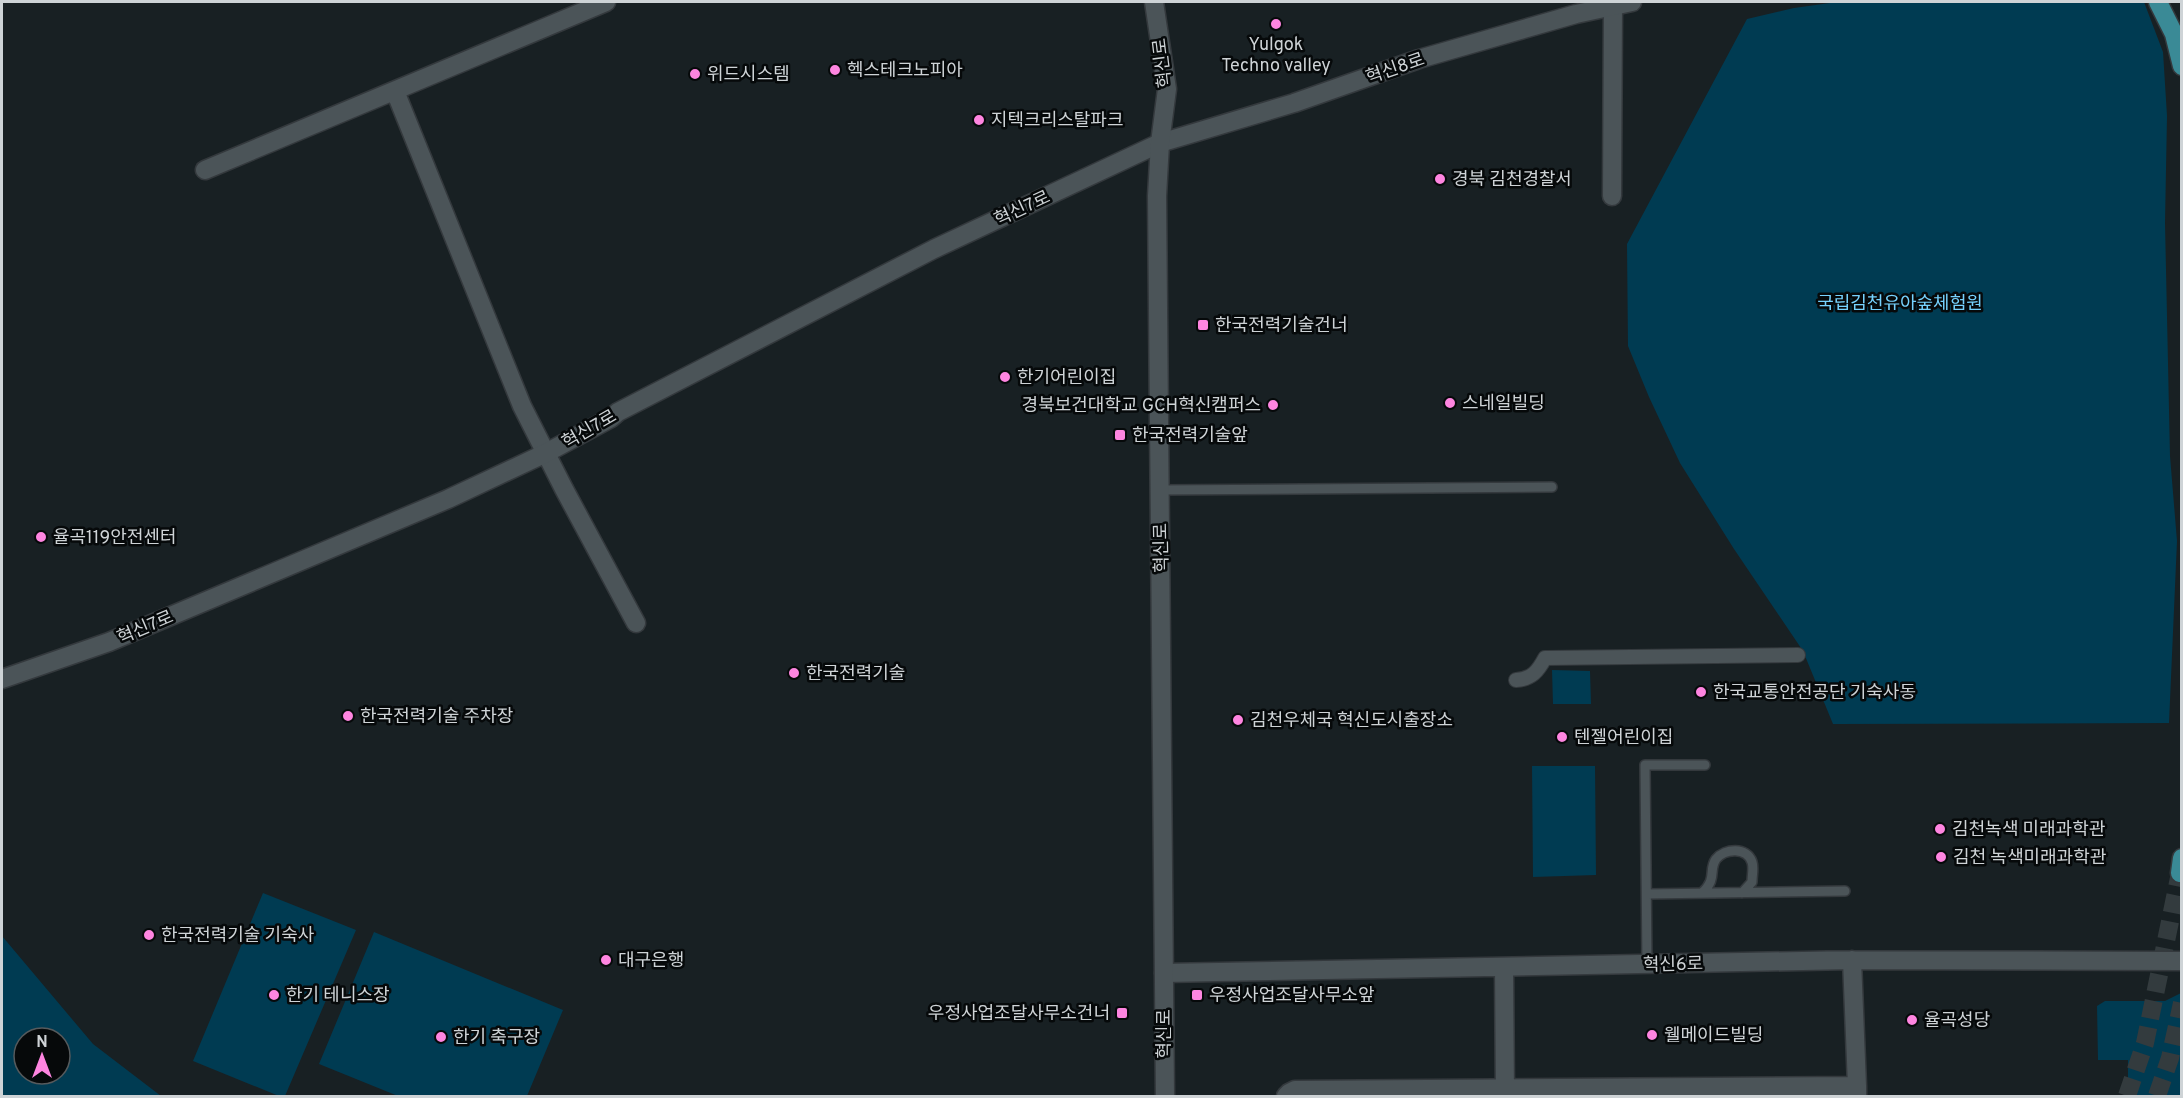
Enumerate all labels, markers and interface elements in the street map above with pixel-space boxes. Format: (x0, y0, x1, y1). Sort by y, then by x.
marker: Yulgok Techno valley (1269, 17, 1283, 31)
place label: Yulgok Techno valley (1221, 34, 1331, 78)
street label: 혁신로 (1149, 37, 1178, 89)
street label: 혁신8로 (1363, 49, 1428, 90)
place label: 헥스테크노피아 (847, 60, 963, 83)
marker: 헥스테크노피아 (828, 63, 842, 77)
place label: 위드시스템 (707, 64, 790, 87)
marker: 위드시스템 (688, 67, 702, 81)
place label: 지텍크리스탈파크 (991, 110, 1123, 133)
marker: 지텍크리스탈파크 (972, 113, 986, 127)
place label: 경북 김천경찰서 (1452, 169, 1572, 192)
marker: 경북 김천경찰서 (1433, 172, 1447, 186)
street label: 혁신7로 (991, 186, 1054, 232)
park label: 국립김천유아숲체험원 (1817, 293, 1983, 316)
place label: 한국전력기술건너 (1215, 315, 1347, 338)
marker: 한국전력기술건너 (1196, 318, 1210, 332)
place label: 한기어린이집 (1017, 367, 1116, 390)
marker: 한기어린이집 (998, 370, 1012, 384)
place label: 스네일빌딩 (1462, 393, 1545, 416)
place label: 경북보건대학교 GCH혁신캠퍼스 (1022, 395, 1261, 418)
marker: 스네일빌딩 (1443, 396, 1457, 410)
marker: 경북보건대학교 GCH혁신캠퍼스 (1266, 398, 1280, 412)
street label: 혁신7로 (558, 406, 621, 455)
place label: 한국전력기술앞 (1132, 425, 1248, 448)
marker: 한국전력기술앞 (1113, 428, 1127, 442)
street label: 혁신로 (1151, 523, 1174, 573)
place label: 율곡119안전센터 (53, 527, 177, 550)
marker: 율곡119안전센터 (34, 530, 48, 544)
street label: 혁신7로 (114, 606, 177, 651)
place label: 한국전력기술 (806, 663, 905, 686)
marker: 한국전력기술 (787, 666, 801, 680)
place label: 한국교통안전공단 기숙사동 (1713, 682, 1916, 705)
marker: 한국교통안전공단 기숙사동 (1694, 685, 1708, 699)
place label: 한국전력기술 주차장 (360, 706, 513, 729)
marker: 한국전력기술 주차장 (341, 709, 355, 723)
place label: 김천우체국 혁신도시출장소 (1250, 710, 1453, 733)
marker: 김천우체국 혁신도시출장소 (1231, 713, 1245, 727)
place label: 텐젤어린이집 (1574, 727, 1673, 750)
marker: 텐젤어린이집 (1555, 730, 1569, 744)
place label: 김천녹색 미래과학관 (1952, 819, 2106, 842)
marker: 김천녹색 미래과학관 (1933, 822, 1947, 836)
place label: 김천 녹색미래과학관 (1953, 847, 2107, 870)
marker: 김천 녹색미래과학관 (1934, 850, 1948, 864)
place label: 한국전력기술 기숙사 (161, 925, 315, 948)
marker: 한국전력기술 기숙사 (142, 928, 156, 942)
place label: 대구은행 (618, 950, 684, 973)
marker: 대구은행 (599, 953, 613, 967)
street label: 혁신6로 (1643, 953, 1703, 978)
place label: 한기 테니스장 (286, 985, 390, 1008)
place label: 우정사업조달사무소앞 (1209, 985, 1375, 1008)
marker: 한기 테니스장 (267, 988, 281, 1002)
marker: 우정사업조달사무소앞 (1190, 988, 1204, 1002)
place label: 우정사업조달사무소건너 (928, 1003, 1110, 1026)
marker: 우정사업조달사무소건너 (1115, 1006, 1129, 1020)
street label: 혁신로 (1154, 1009, 1177, 1059)
place label: 율곡성당 (1924, 1010, 1990, 1033)
marker: 율곡성당 (1905, 1013, 1919, 1027)
place label: 웰메이드빌딩 (1664, 1025, 1763, 1048)
north arrow (12, 1026, 72, 1086)
place label: 한기 축구장 (453, 1027, 540, 1050)
marker: 웰메이드빌딩 (1645, 1028, 1659, 1042)
marker: 한기 축구장 (434, 1030, 448, 1044)
text: N (36, 1033, 48, 1053)

